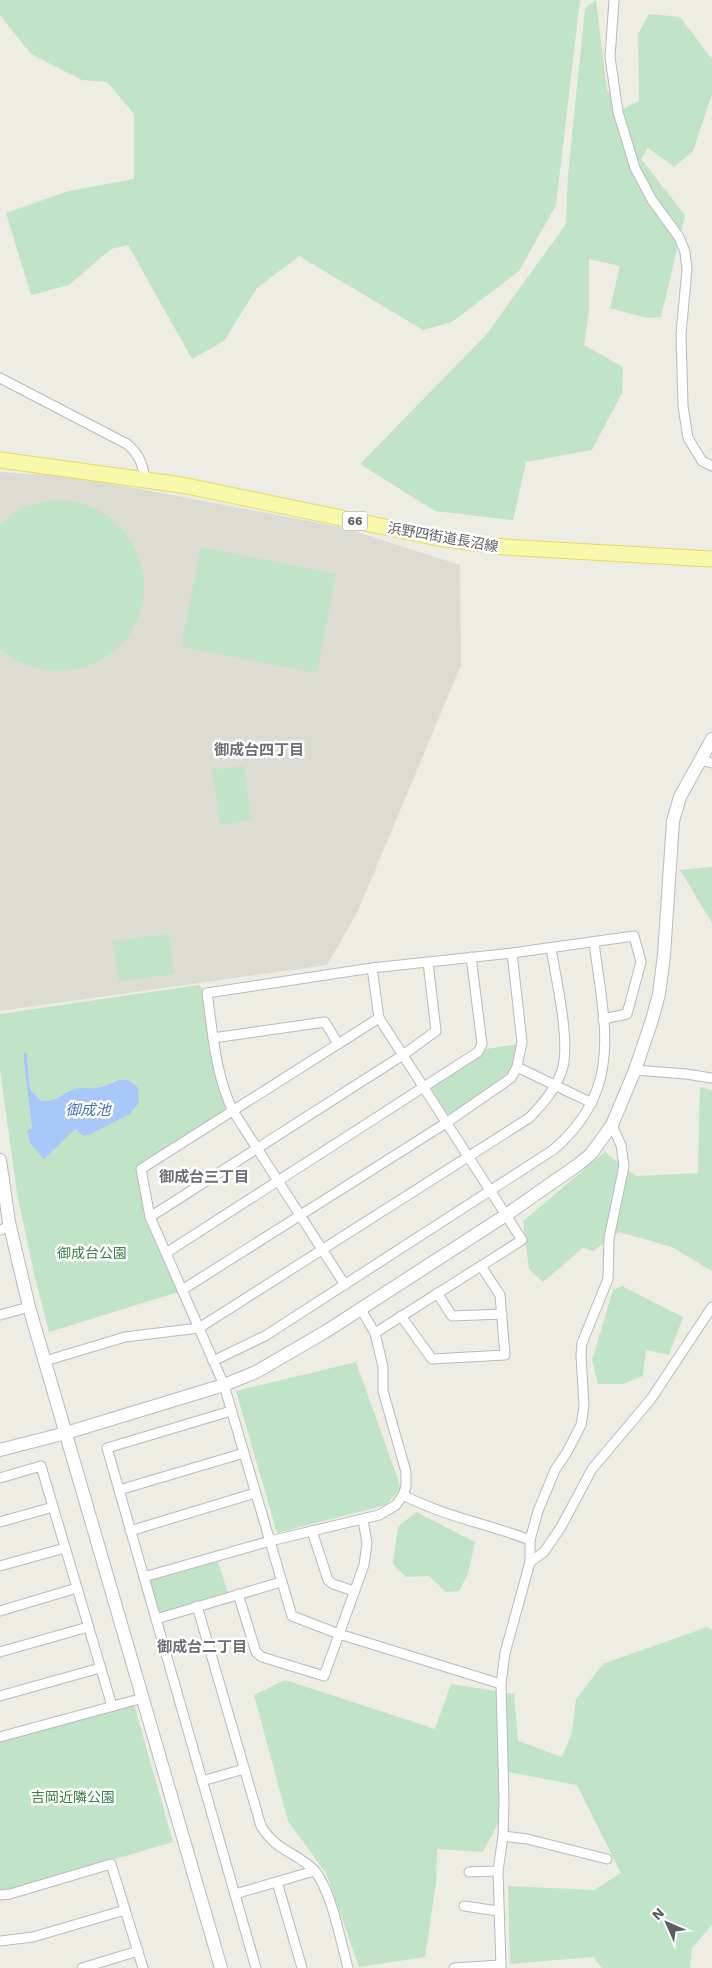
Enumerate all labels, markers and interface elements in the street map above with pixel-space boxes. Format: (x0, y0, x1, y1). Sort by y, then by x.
road number: 66 (342, 512, 368, 530)
street label: 浜野四街道長沼線 (386, 519, 500, 555)
district label: 御成台四丁目 (214, 741, 304, 759)
water label: 御成池 (65, 1101, 112, 1119)
district label: 御成台三丁目 (159, 1168, 249, 1186)
park label: 御成台公園 (57, 1245, 127, 1261)
district label: 御成台二丁目 (157, 1638, 247, 1656)
park label: 吉岡近隣公園 (31, 1789, 115, 1805)
north arrow (642, 1898, 692, 1948)
text: N (648, 1904, 667, 1923)

